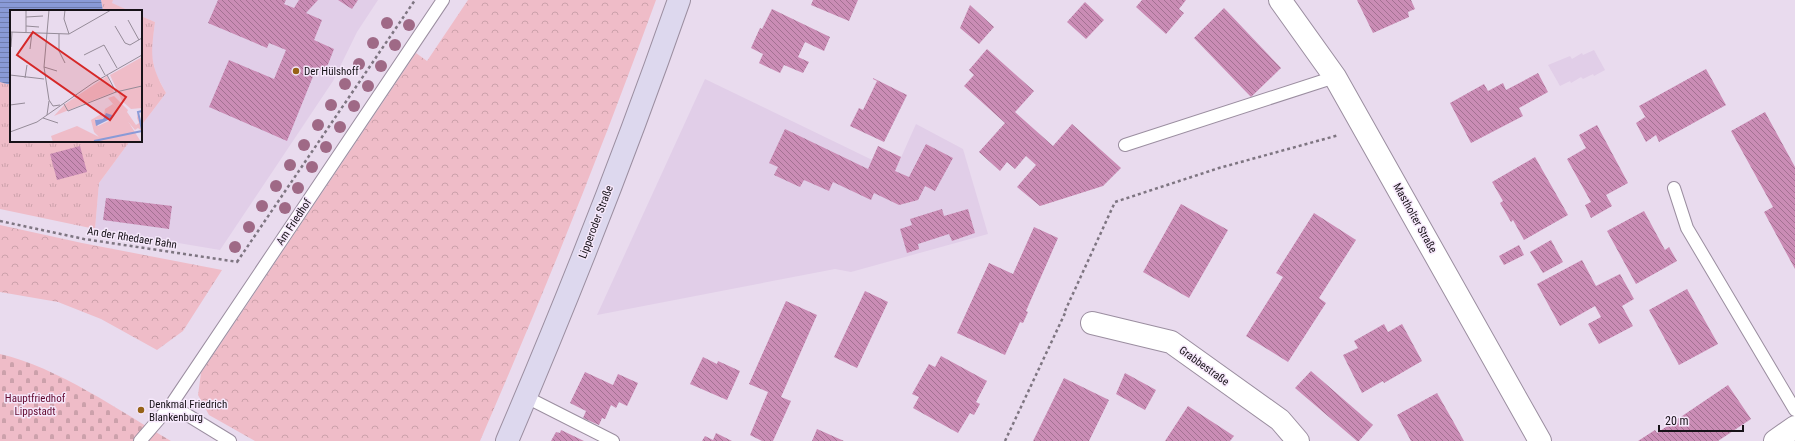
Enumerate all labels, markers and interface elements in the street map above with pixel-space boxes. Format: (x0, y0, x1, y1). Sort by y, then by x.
inset map (10, 10, 142, 142)
place label: Der Hülshoff (304, 65, 359, 78)
marker: Der Hülshoff (291, 66, 301, 76)
street label: Mastholter Straße (1390, 181, 1440, 255)
street label: Lipperoder Straße (576, 184, 616, 260)
street label: Am Friedhof (274, 196, 315, 248)
street label: An der Rhedaer Bahn (86, 224, 178, 252)
street label: Grabbestraße (1177, 344, 1231, 388)
park label: Hauptfriedhof Lippstadt (5, 392, 66, 418)
place label: Denkmal Friedrich Blankenburg (149, 398, 227, 424)
marker: Denkmal Friedrich Blankenburg (136, 405, 146, 415)
scale bar (1659, 407, 1743, 433)
text: 20 m (1665, 414, 1689, 428)

